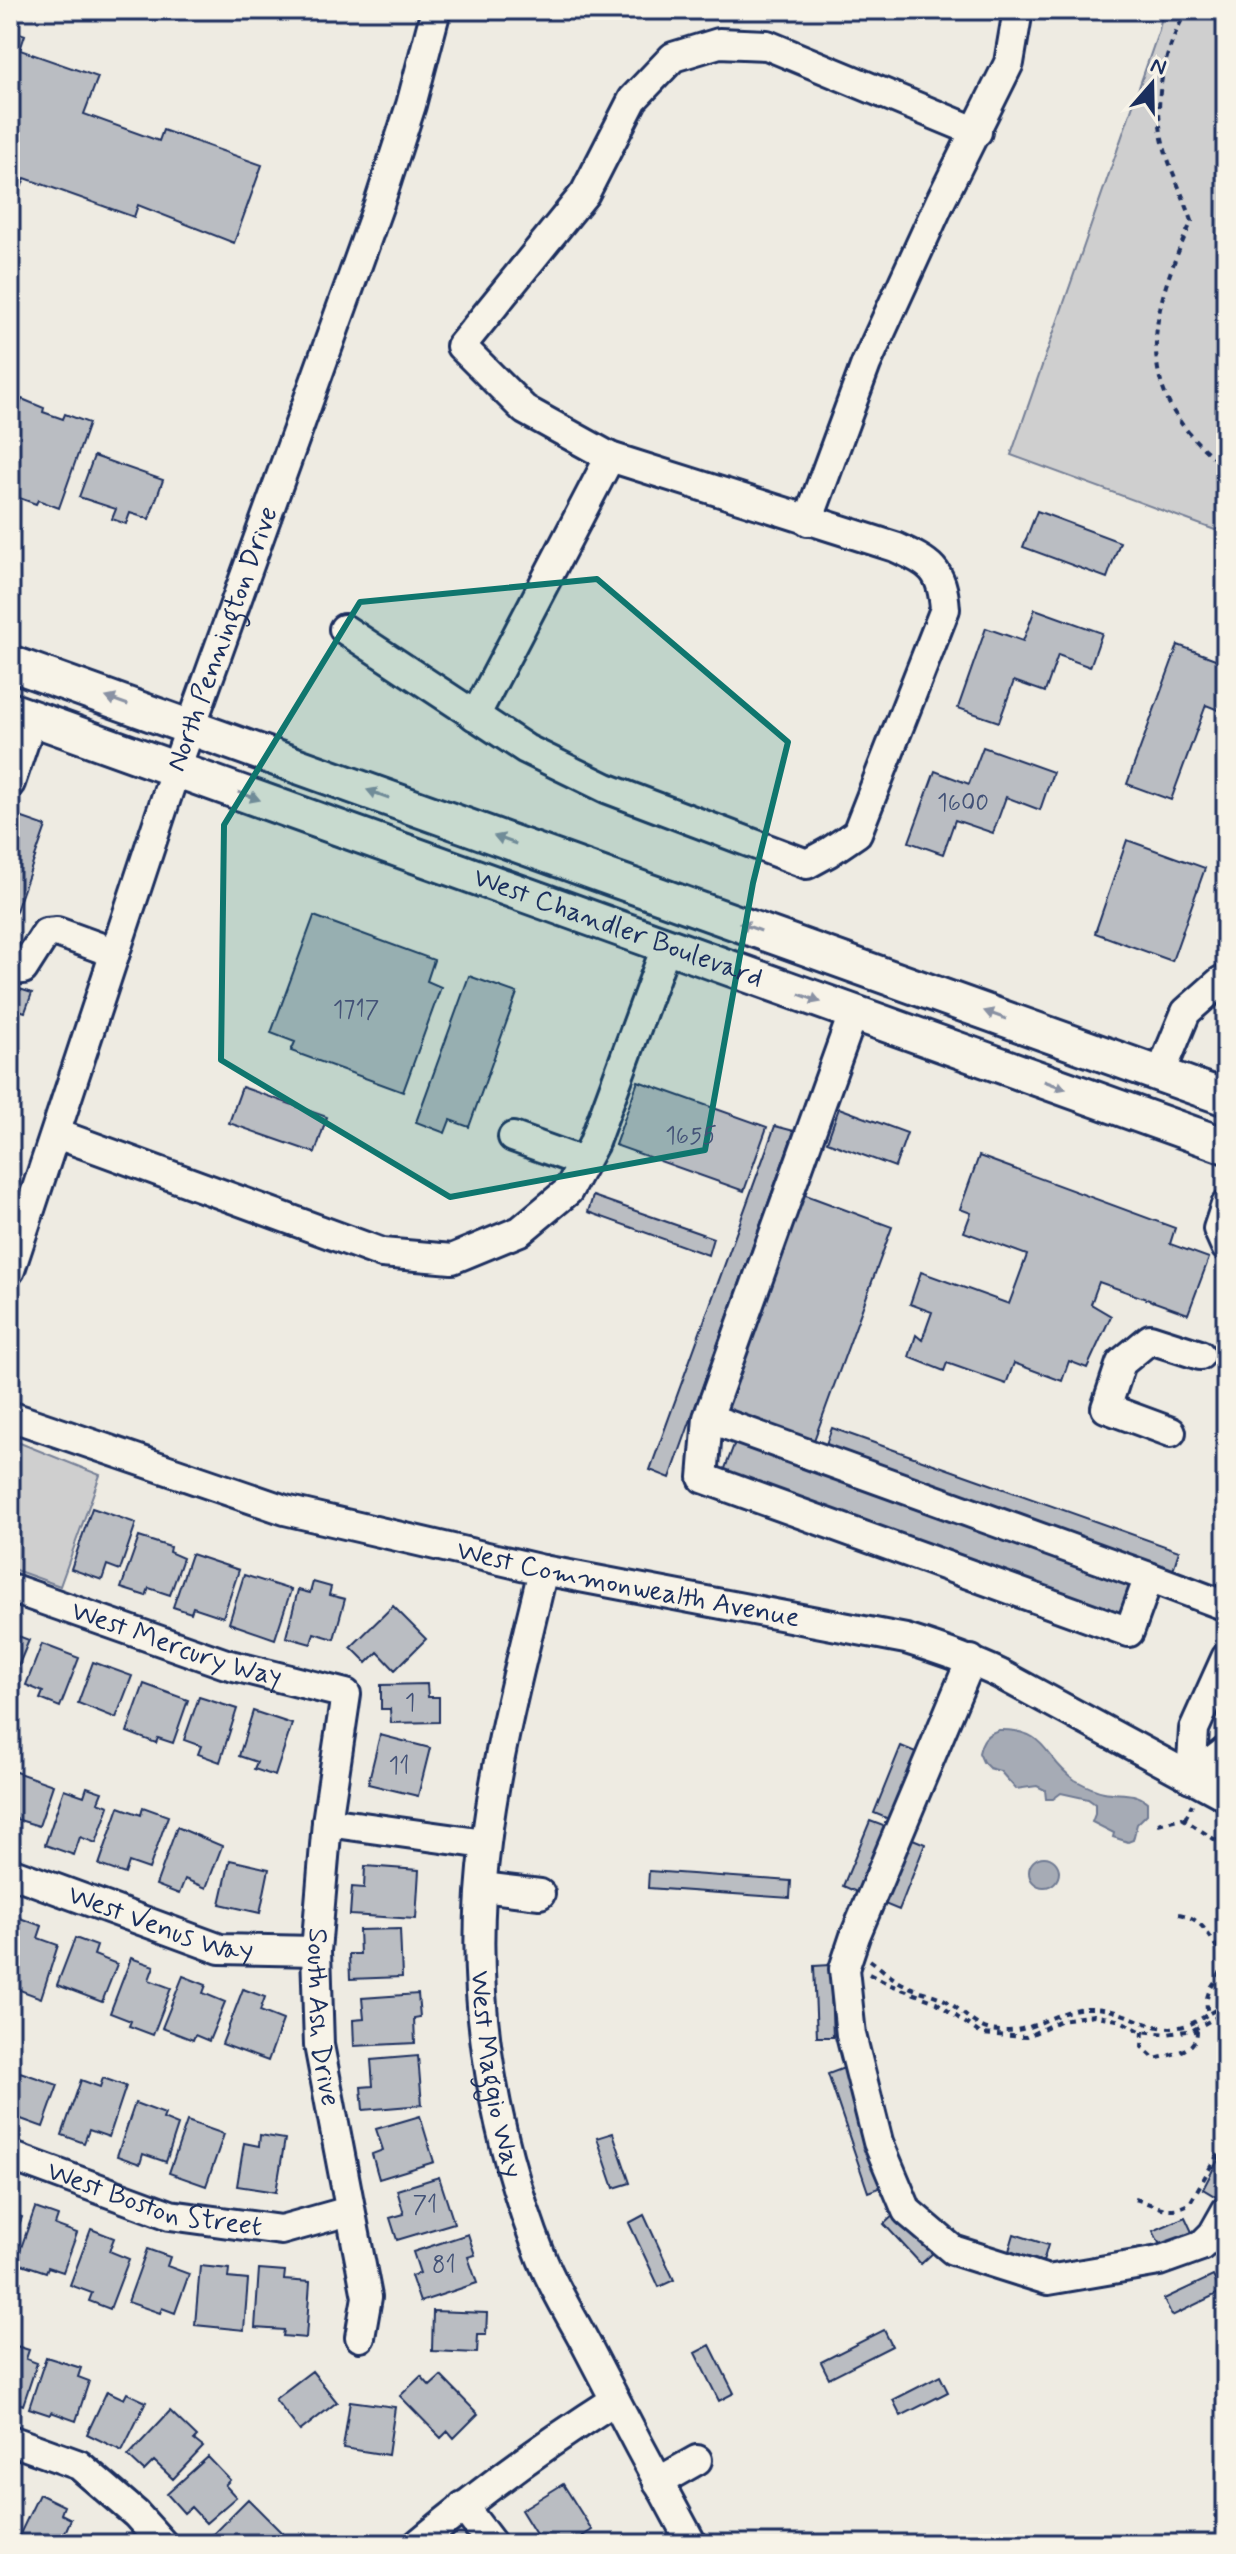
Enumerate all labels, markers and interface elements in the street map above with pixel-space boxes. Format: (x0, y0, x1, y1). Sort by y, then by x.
north arrow (1112, 44, 1192, 124)
text: N (1146, 51, 1170, 83)
street label: North Pennington Drive (158, 501, 287, 777)
one-way arrow (105, 694, 129, 707)
one-way arrow (365, 787, 389, 799)
house number: 1600 (937, 788, 989, 819)
one-way arrow (237, 790, 261, 803)
one-way arrow (493, 833, 517, 845)
street label: West Chandler Boulevard (468, 859, 768, 997)
one-way arrow (738, 920, 762, 933)
one-way arrow (798, 993, 822, 1005)
house number: 1717 (333, 995, 379, 1026)
one-way arrow (982, 1008, 1006, 1021)
one-way arrow (1043, 1080, 1067, 1092)
house number: 1655 (665, 1121, 717, 1152)
street label: West Commonwealth Avenue (453, 1532, 803, 1637)
street label: West Mercury Way (66, 1592, 286, 1696)
house number: 1 (405, 1688, 415, 1719)
house number: 11 (388, 1751, 410, 1782)
street label: West Venus Way (63, 1876, 254, 1968)
street label: South Ash Drive (297, 1926, 349, 2109)
street label: West Maggio Way (461, 1970, 532, 2182)
street label: West Boston Street (42, 2153, 265, 2246)
house number: 71 (413, 2190, 437, 2221)
house number: 81 (432, 2250, 456, 2281)

